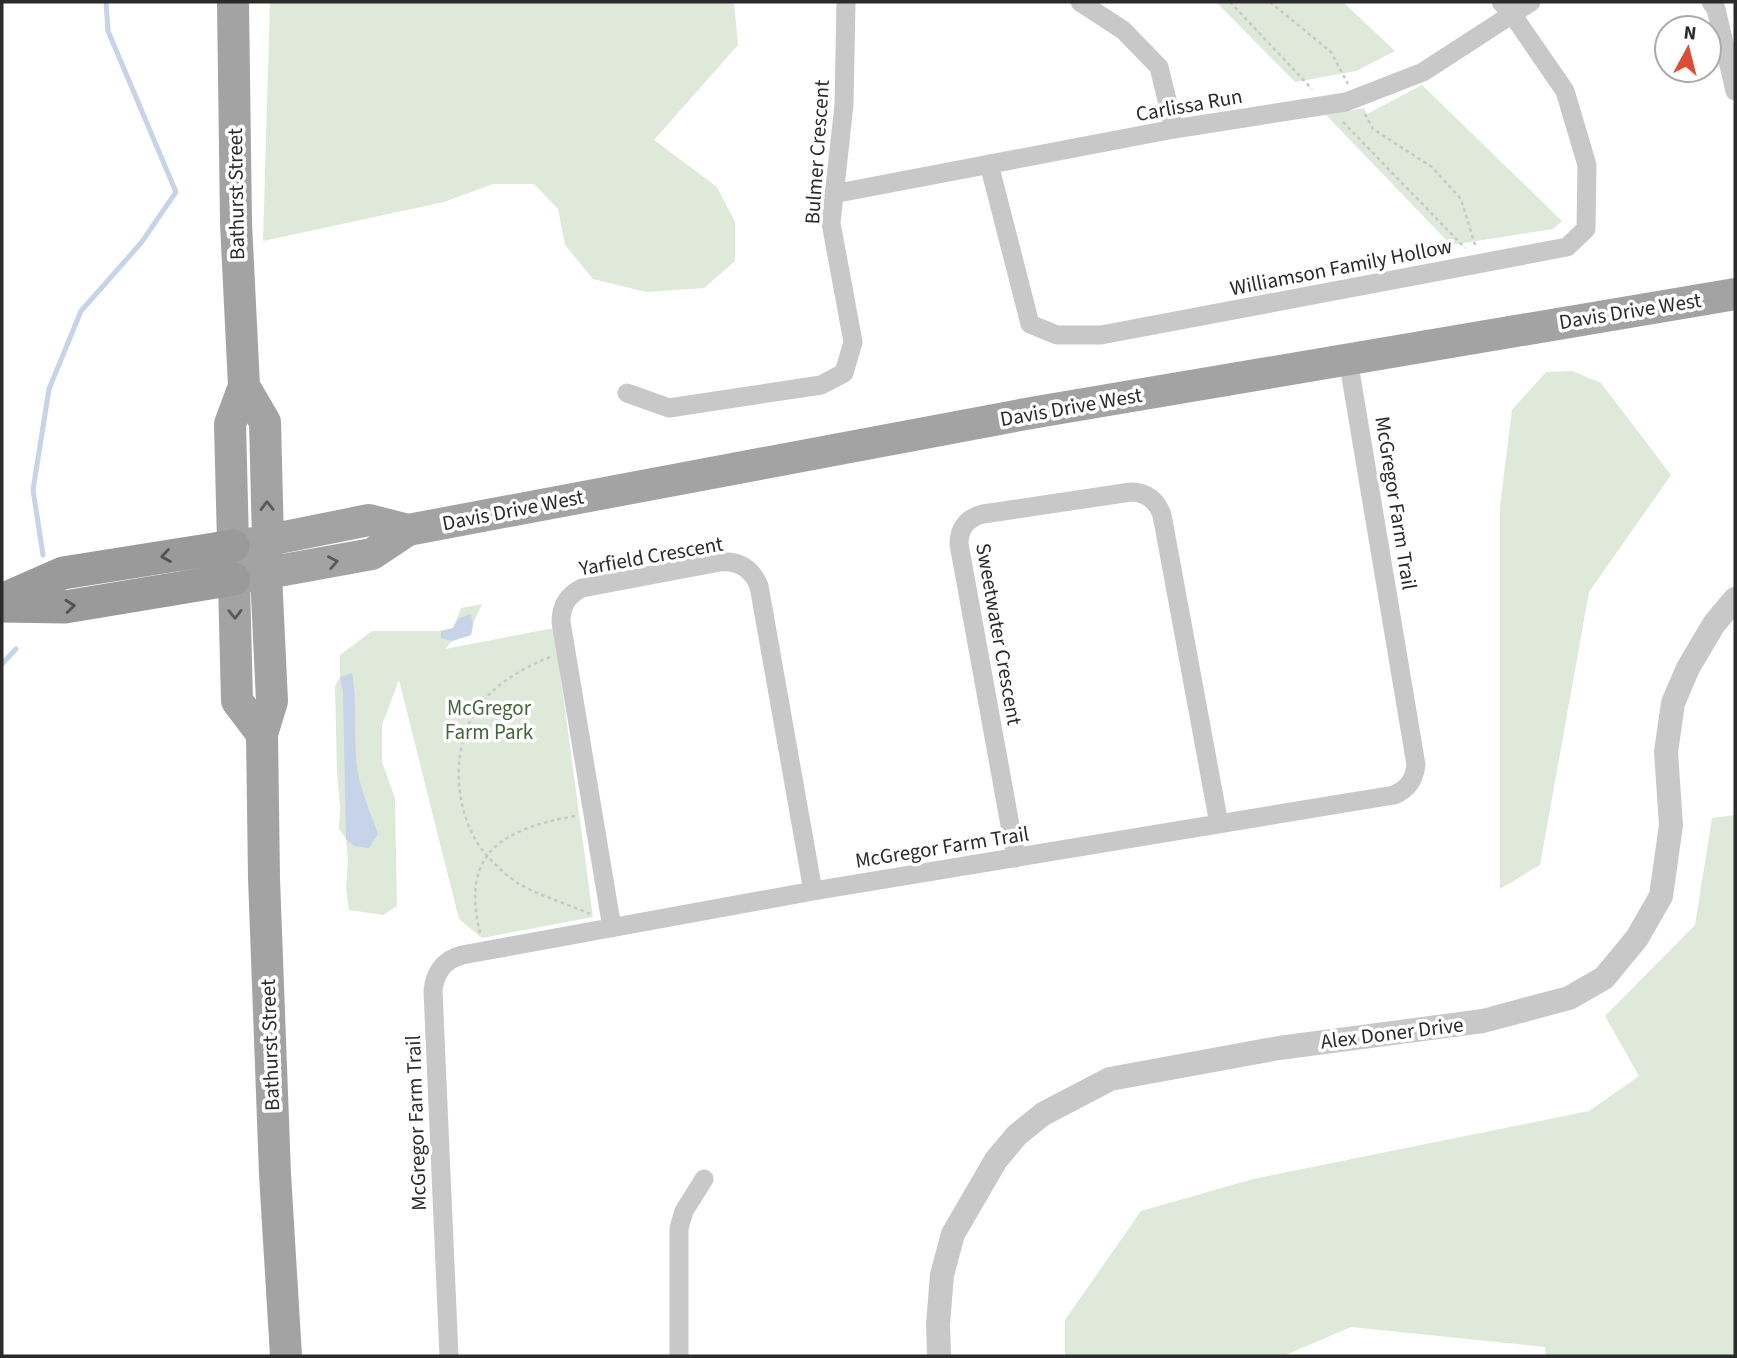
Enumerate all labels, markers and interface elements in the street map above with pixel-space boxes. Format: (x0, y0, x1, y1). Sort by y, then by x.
north arrow (1653, 14, 1723, 84)
text: N (1682, 19, 1698, 48)
street label: Bulmer Crescent (797, 79, 837, 225)
street label: Carlissa Run (1133, 81, 1245, 129)
street label: Bathurst Street (220, 128, 252, 260)
street label: Williamson Family Hollow (1227, 231, 1455, 303)
street label: Davis Drive West (1557, 285, 1703, 337)
street label: Davis Drive West (998, 380, 1144, 434)
street label: McGregor Farm Trail (1367, 414, 1425, 592)
street label: Davis Drive West (440, 482, 586, 538)
one-way arrow (259, 500, 275, 511)
street label: Yarfield Crescent (576, 529, 725, 584)
street label: Sweetwater Crescent (968, 541, 1030, 727)
one-way arrow (160, 548, 172, 563)
one-way arrow (327, 555, 339, 570)
one-way arrow (64, 598, 76, 613)
one-way arrow (227, 609, 243, 620)
park label: McGregor Farm Park (445, 693, 534, 747)
street label: McGregor Farm Trail (853, 818, 1031, 876)
street label: Bathurst Street (253, 978, 287, 1112)
street label: Alex Doner Drive (1319, 1009, 1465, 1057)
street label: McGregor Farm Trail (398, 1035, 434, 1211)

